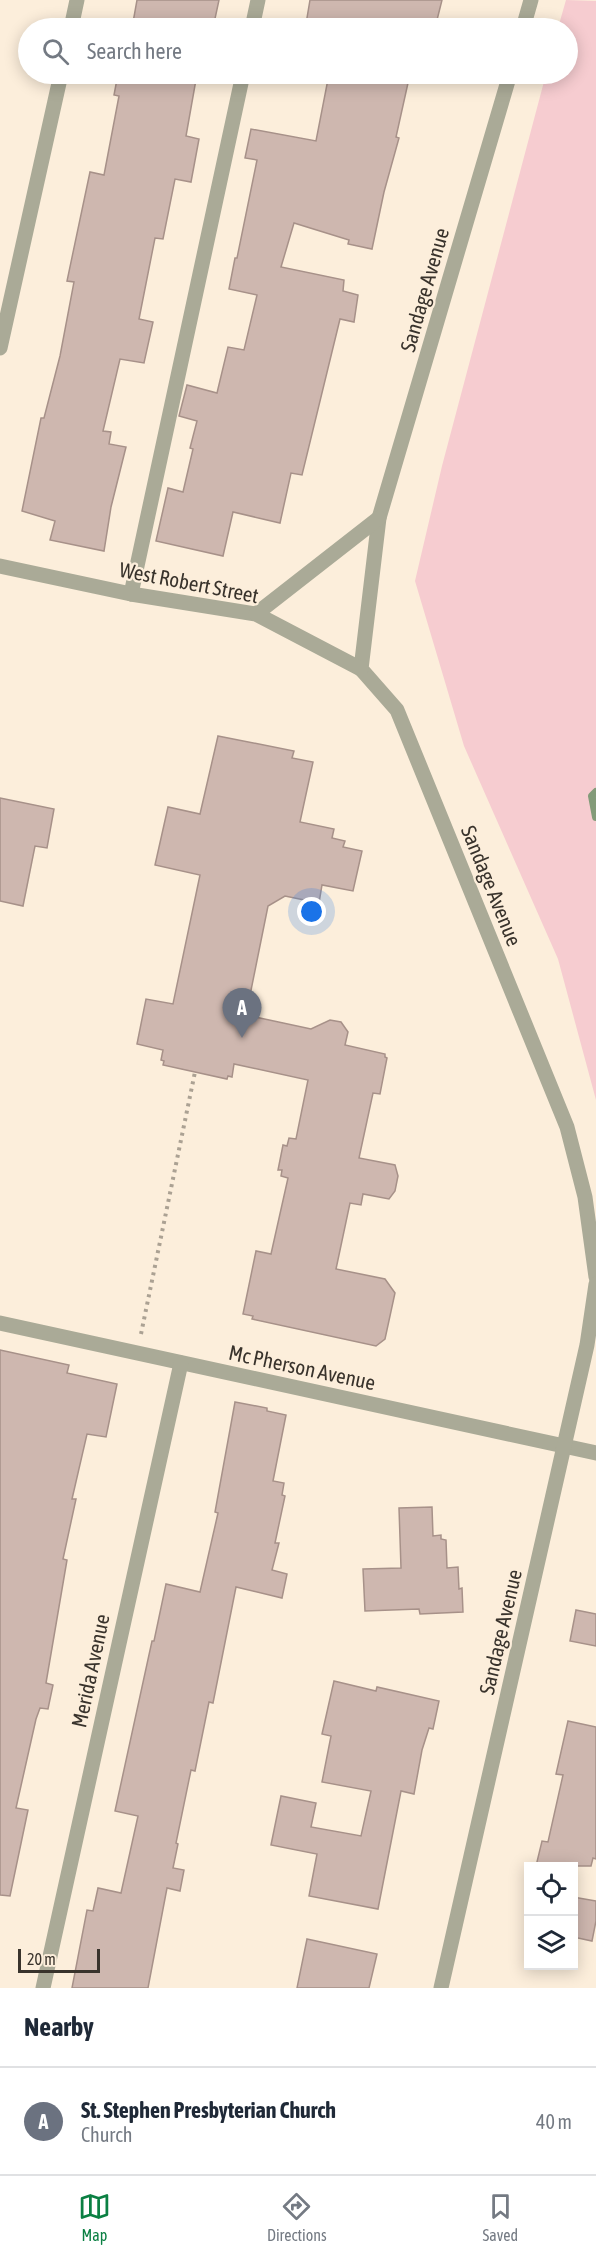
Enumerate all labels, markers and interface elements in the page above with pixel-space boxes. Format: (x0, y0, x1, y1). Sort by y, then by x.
search box (18, 18, 578, 84)
icon: search (39, 35, 72, 68)
text: Search here (87, 38, 182, 64)
street label: Sandage Avenue (395, 225, 453, 354)
street label: West Robert Street (118, 557, 261, 607)
street label: Sandage Avenue (457, 822, 527, 949)
your location (297, 897, 326, 926)
pin: A (222, 988, 262, 1038)
street label: Mc Pherson Avenue (227, 1340, 378, 1394)
street label: Sandage Avenue (474, 1567, 526, 1697)
street label: Merida Avenue (66, 1612, 114, 1730)
map controls (524, 1862, 578, 1970)
button: locate (524, 1862, 578, 1916)
button: layers (524, 1916, 578, 1970)
scale bar (18, 1946, 100, 1974)
text: 20 m (27, 1950, 56, 1968)
text: Nearby (24, 2012, 94, 2042)
text: St. Stephen Presbyterian Church (81, 2097, 336, 2123)
text: A (39, 2110, 48, 2133)
text: 40 m (536, 2110, 572, 2133)
text: Church (81, 2123, 132, 2146)
tab: Map (78, 2190, 111, 2244)
tab: Directions (267, 2190, 327, 2244)
tab: Saved (483, 2190, 518, 2244)

